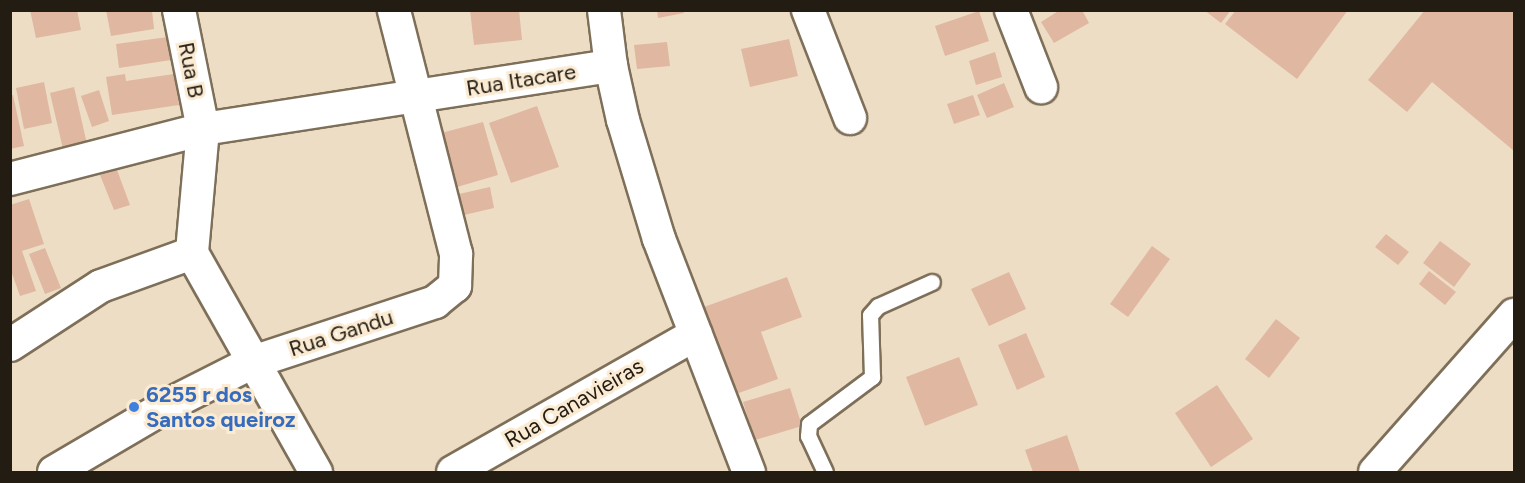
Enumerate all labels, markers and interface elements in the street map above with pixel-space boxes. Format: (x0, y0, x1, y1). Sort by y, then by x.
street label: Rua B (173, 40, 209, 100)
street label: Rua Itacare (464, 58, 578, 102)
street label: Rua Gandu (286, 304, 396, 362)
street label: Rua Canavieiras (500, 353, 648, 453)
place label: 6255 r dos Santos queiroz (146, 381, 296, 433)
marker: 6255 r dos Santos queiroz (127, 400, 141, 414)

